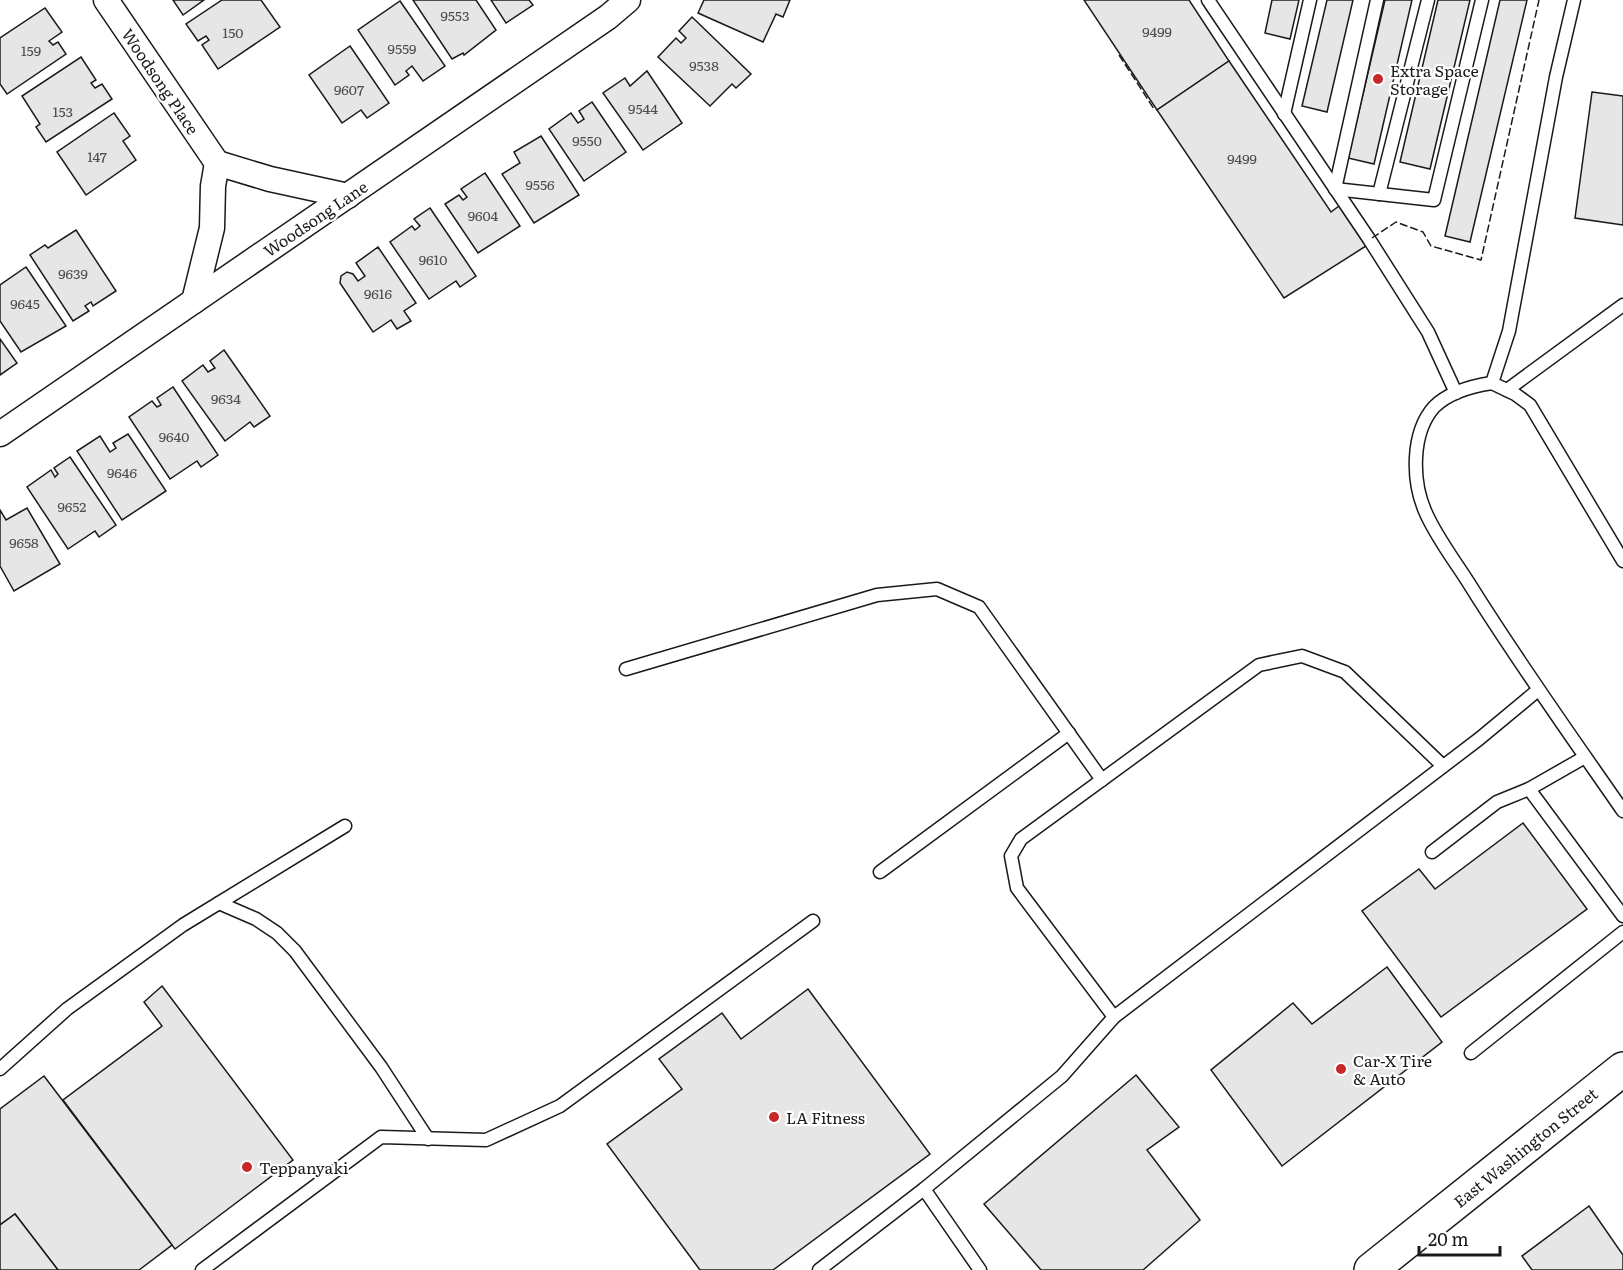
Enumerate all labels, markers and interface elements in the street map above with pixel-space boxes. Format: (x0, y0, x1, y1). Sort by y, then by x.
house number: 9553 (440, 5, 470, 25)
house number: 9499 (1142, 21, 1172, 41)
house number: 150 (223, 22, 243, 42)
street label: Woodsong Place (117, 23, 205, 139)
house number: 9559 (388, 38, 416, 58)
house number: 159 (21, 40, 41, 60)
house number: 9538 (689, 55, 719, 75)
place label: Extra Space Storage (1390, 58, 1479, 100)
marker: Extra Space Storage (1371, 72, 1385, 86)
house number: 9607 (334, 79, 364, 99)
house number: 9544 (628, 98, 658, 118)
house number: 153 (53, 101, 73, 121)
house number: 9550 (572, 130, 602, 150)
house number: 147 (87, 146, 107, 166)
house number: 9499 (1227, 148, 1257, 168)
street label: Woodsong Lane (258, 174, 372, 262)
house number: 9556 (525, 174, 555, 194)
house number: 9604 (468, 205, 499, 225)
house number: 9610 (419, 249, 447, 269)
house number: 9639 (58, 263, 88, 283)
house number: 9616 (364, 283, 393, 303)
house number: 9645 (10, 293, 40, 313)
house number: 9634 (211, 388, 241, 408)
house number: 9640 (159, 426, 189, 446)
house number: 9646 (107, 462, 138, 482)
house number: 9652 (58, 496, 86, 516)
house number: 9658 (9, 532, 39, 552)
place label: Car-X Tire & Auto (1353, 1048, 1432, 1090)
marker: Car-X Tire & Auto (1334, 1062, 1348, 1076)
street label: East Washington Street (1448, 1081, 1602, 1213)
place label: LA Fitness (786, 1105, 865, 1129)
marker: LA Fitness (767, 1110, 781, 1124)
place label: Teppanyaki (259, 1155, 348, 1179)
marker: Teppanyaki (240, 1160, 254, 1174)
scale bar (1419, 1219, 1500, 1257)
text: 20 m (1428, 1225, 1469, 1252)

